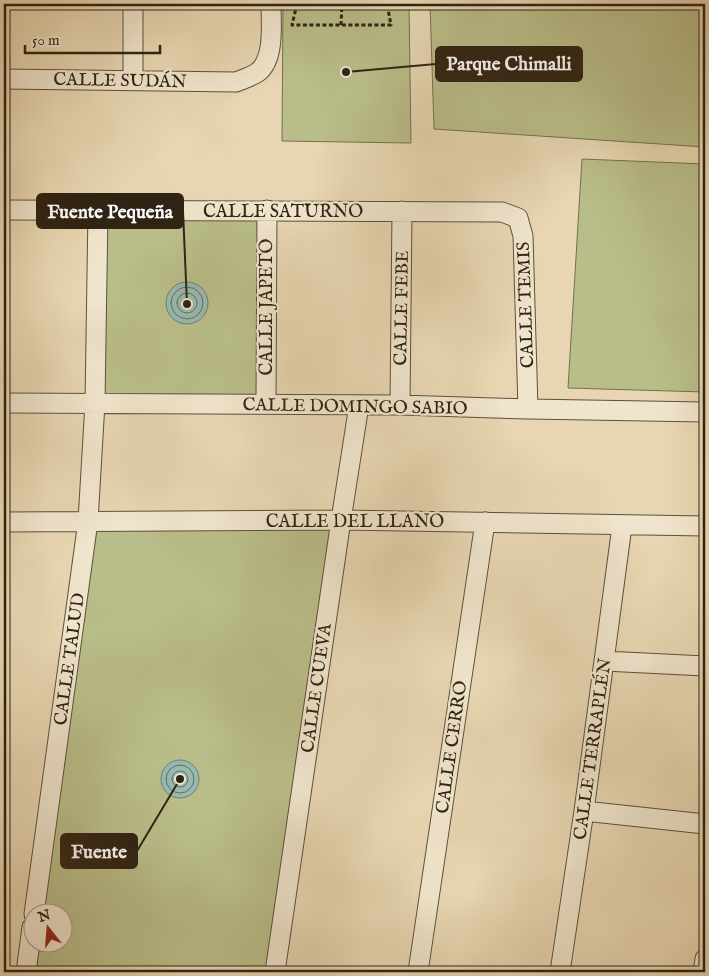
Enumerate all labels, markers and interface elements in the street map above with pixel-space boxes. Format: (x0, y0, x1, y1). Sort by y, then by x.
scale bar (25, 22, 160, 54)
text: 50 m (32, 31, 60, 50)
callout: Parque Chimalli (436, 47, 582, 81)
text: Parque Chimalli (446, 53, 572, 77)
street label: CALLE SUDÁN (53, 67, 187, 94)
callout: Fuente Pequeña (37, 194, 183, 228)
text: Fuente Pequeña (47, 201, 174, 225)
street label: CALLE SATURNO (203, 201, 363, 224)
street label: CALLE JAPETO (256, 238, 279, 375)
street label: CALLE TEMIS (513, 241, 540, 369)
street label: CALLE FEBE (390, 250, 415, 366)
street label: CALLE DOMINGO SABIO (242, 394, 468, 421)
street label: CALLE DEL LLANO (266, 511, 444, 534)
street label: CALLE TALUD (50, 591, 91, 727)
street label: CALLE CUEVA (297, 621, 338, 754)
street label: CALLE TERRAPLÉN (567, 656, 618, 841)
street label: CALLE CERRO (432, 679, 473, 815)
callout: Fuente (61, 834, 137, 868)
text: Fuente (71, 841, 127, 865)
north arrow (22, 904, 72, 954)
text: N (35, 906, 53, 927)

